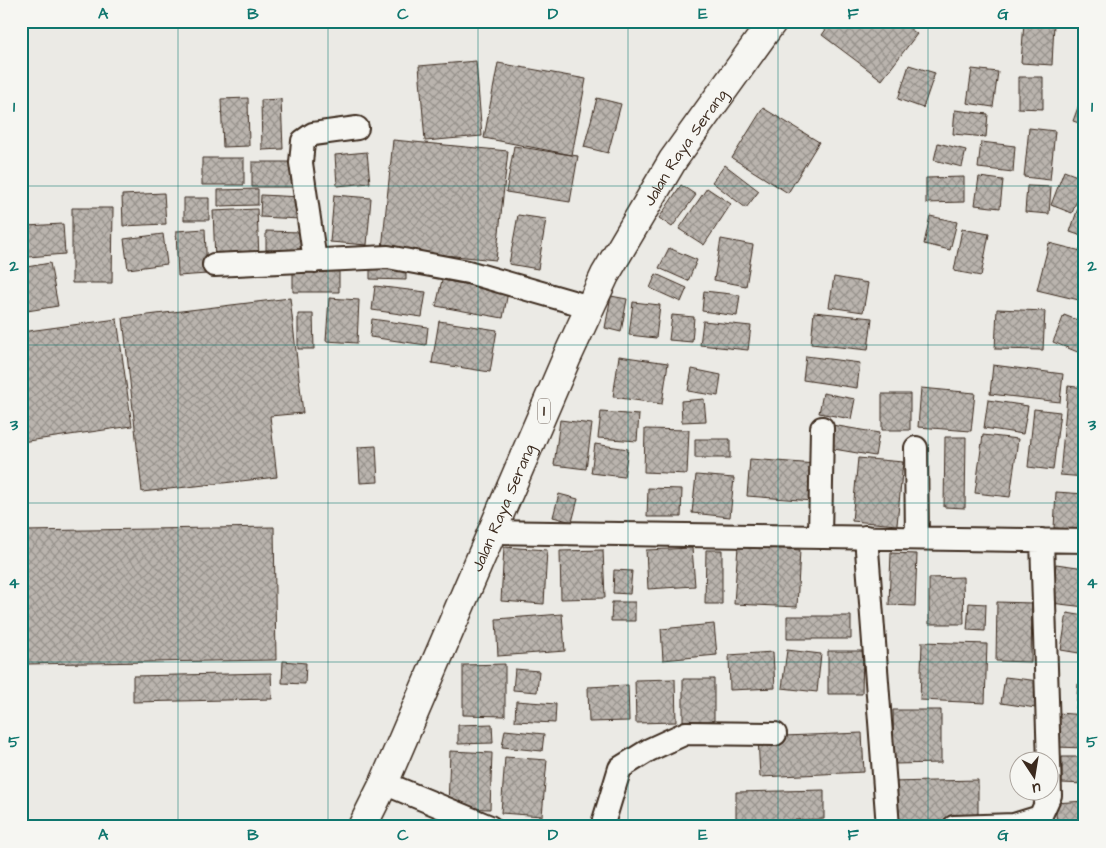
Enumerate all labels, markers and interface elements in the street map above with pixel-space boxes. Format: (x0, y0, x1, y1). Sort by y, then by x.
text: A (98, 3, 109, 25)
text: B (247, 3, 259, 25)
text: C (397, 3, 409, 25)
text: D (548, 3, 559, 25)
text: E (698, 3, 708, 25)
text: F (847, 3, 859, 25)
text: G (997, 3, 1009, 25)
street label: Jalan Raya Serang (638, 85, 734, 210)
text: 1 (13, 96, 16, 118)
text: 1 (1091, 96, 1094, 118)
text: 2 (8, 255, 19, 277)
text: 2 (1086, 255, 1097, 277)
road number: 1 (538, 398, 550, 424)
text: 3 (9, 414, 19, 436)
text: 3 (1087, 414, 1097, 436)
street label: Jalan Raya Serang (466, 441, 541, 575)
text: 4 (9, 572, 20, 594)
text: 4 (1087, 572, 1098, 594)
text: 5 (8, 731, 20, 753)
text: 5 (1086, 731, 1098, 753)
north arrow (1008, 750, 1058, 800)
text: U (1030, 777, 1042, 798)
text: A (98, 824, 109, 846)
text: B (247, 824, 259, 846)
text: C (397, 824, 409, 846)
text: D (548, 824, 559, 846)
text: E (698, 824, 708, 846)
text: F (847, 824, 859, 846)
text: G (997, 824, 1009, 846)

